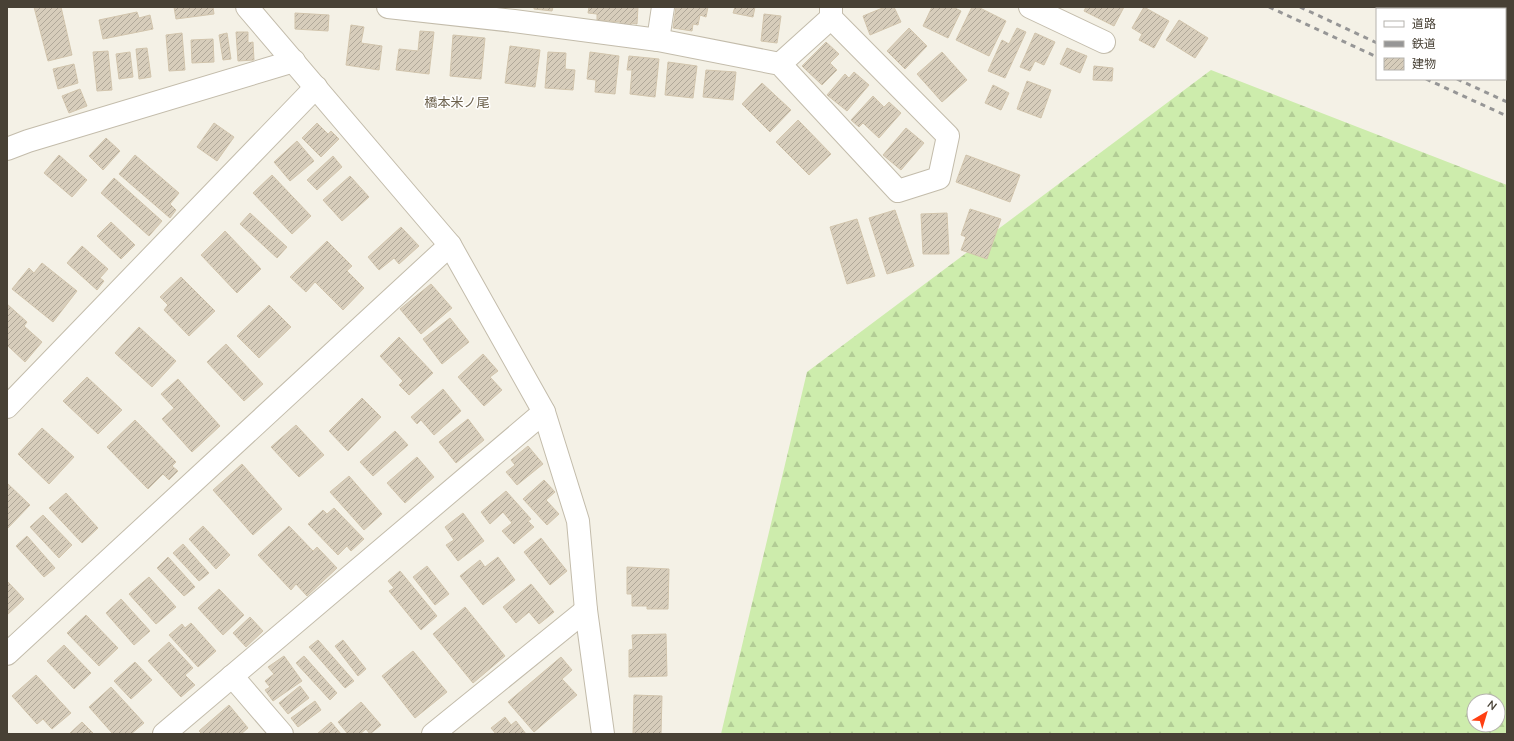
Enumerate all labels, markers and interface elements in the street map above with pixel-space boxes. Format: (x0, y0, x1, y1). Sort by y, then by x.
legend (1376, 8, 1506, 80)
text: 道路 (1412, 16, 1436, 32)
text: 鉄道 (1412, 36, 1436, 52)
text: 建物 (1412, 56, 1436, 72)
district label: 橋本米ノ尾 (424, 94, 490, 112)
north arrow (1466, 693, 1506, 733)
text: N (1484, 697, 1500, 714)

